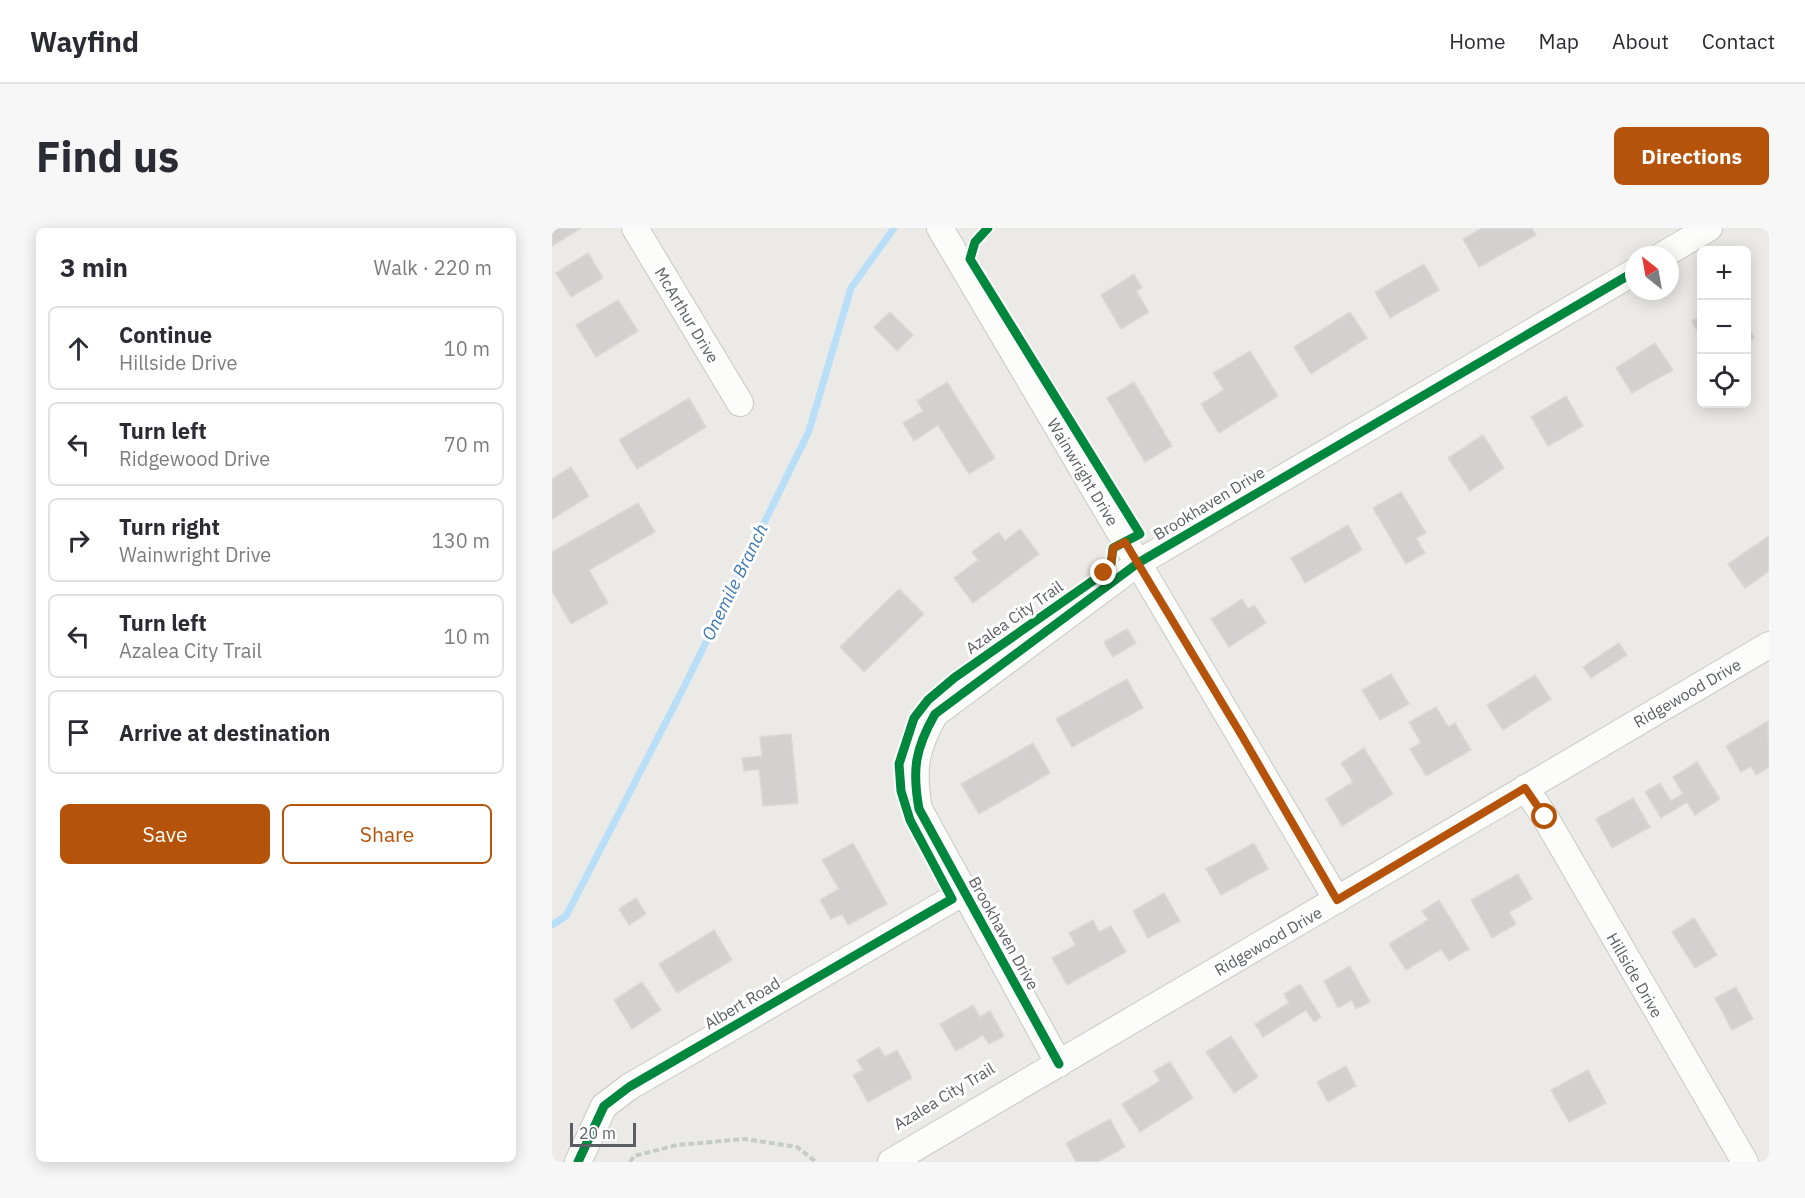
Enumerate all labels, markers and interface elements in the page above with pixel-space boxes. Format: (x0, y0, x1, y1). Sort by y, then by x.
text: Wayfind (30, 23, 139, 60)
text: Home (1449, 27, 1506, 55)
text: Map (1539, 27, 1579, 55)
text: About (1612, 27, 1669, 55)
text: Contact (1702, 27, 1775, 55)
button: Directions (1614, 127, 1769, 185)
text: Find us (36, 129, 179, 184)
north arrow (1625, 246, 1679, 300)
map controls (1697, 246, 1751, 408)
button: + (1697, 246, 1751, 300)
text: 3 min (60, 250, 128, 284)
text: Walk · 220 m (374, 254, 492, 281)
street label: McArthur Drive (651, 264, 723, 367)
button: − (1697, 300, 1751, 354)
text: Continue (119, 320, 212, 349)
icon: ahead (62, 332, 95, 365)
text: 10 m (444, 335, 490, 362)
text: Hillside Drive (119, 349, 237, 376)
button: locate (1697, 354, 1751, 408)
street label: Wainwright Drive (1043, 415, 1123, 530)
text: Turn left (119, 416, 207, 445)
icon: left (62, 428, 95, 461)
text: 70 m (444, 431, 490, 458)
text: Ridgewood Drive (119, 445, 270, 472)
street label: Brookhaven Drive (1150, 462, 1269, 544)
text: Turn right (119, 512, 220, 541)
water label: Onemile Branch (696, 520, 773, 644)
icon: right (62, 524, 95, 557)
text: 130 m (432, 527, 490, 554)
text: Wainwright Drive (119, 541, 271, 568)
route end (1090, 559, 1116, 585)
street label: Azalea City Trail (961, 576, 1067, 658)
text: Turn left (119, 608, 207, 637)
icon: left (62, 620, 95, 653)
text: 10 m (444, 623, 490, 650)
text: Azalea City Trail (119, 637, 262, 664)
street label: Ridgewood Drive (1630, 654, 1745, 732)
icon: arrive (62, 716, 95, 749)
text: Arrive at destination (119, 718, 330, 747)
route start (1531, 803, 1557, 829)
button: Save (60, 804, 270, 864)
button: Share (282, 804, 492, 864)
street label: Brookhaven Drive (965, 873, 1044, 993)
street label: Ridgewood Drive (1211, 902, 1326, 980)
street label: Hillside Drive (1603, 929, 1667, 1021)
street label: Albert Road (701, 973, 783, 1033)
street label: Azalea City Trail (890, 1058, 998, 1134)
scale bar (570, 1120, 636, 1148)
text: 20 m (579, 1123, 616, 1143)

